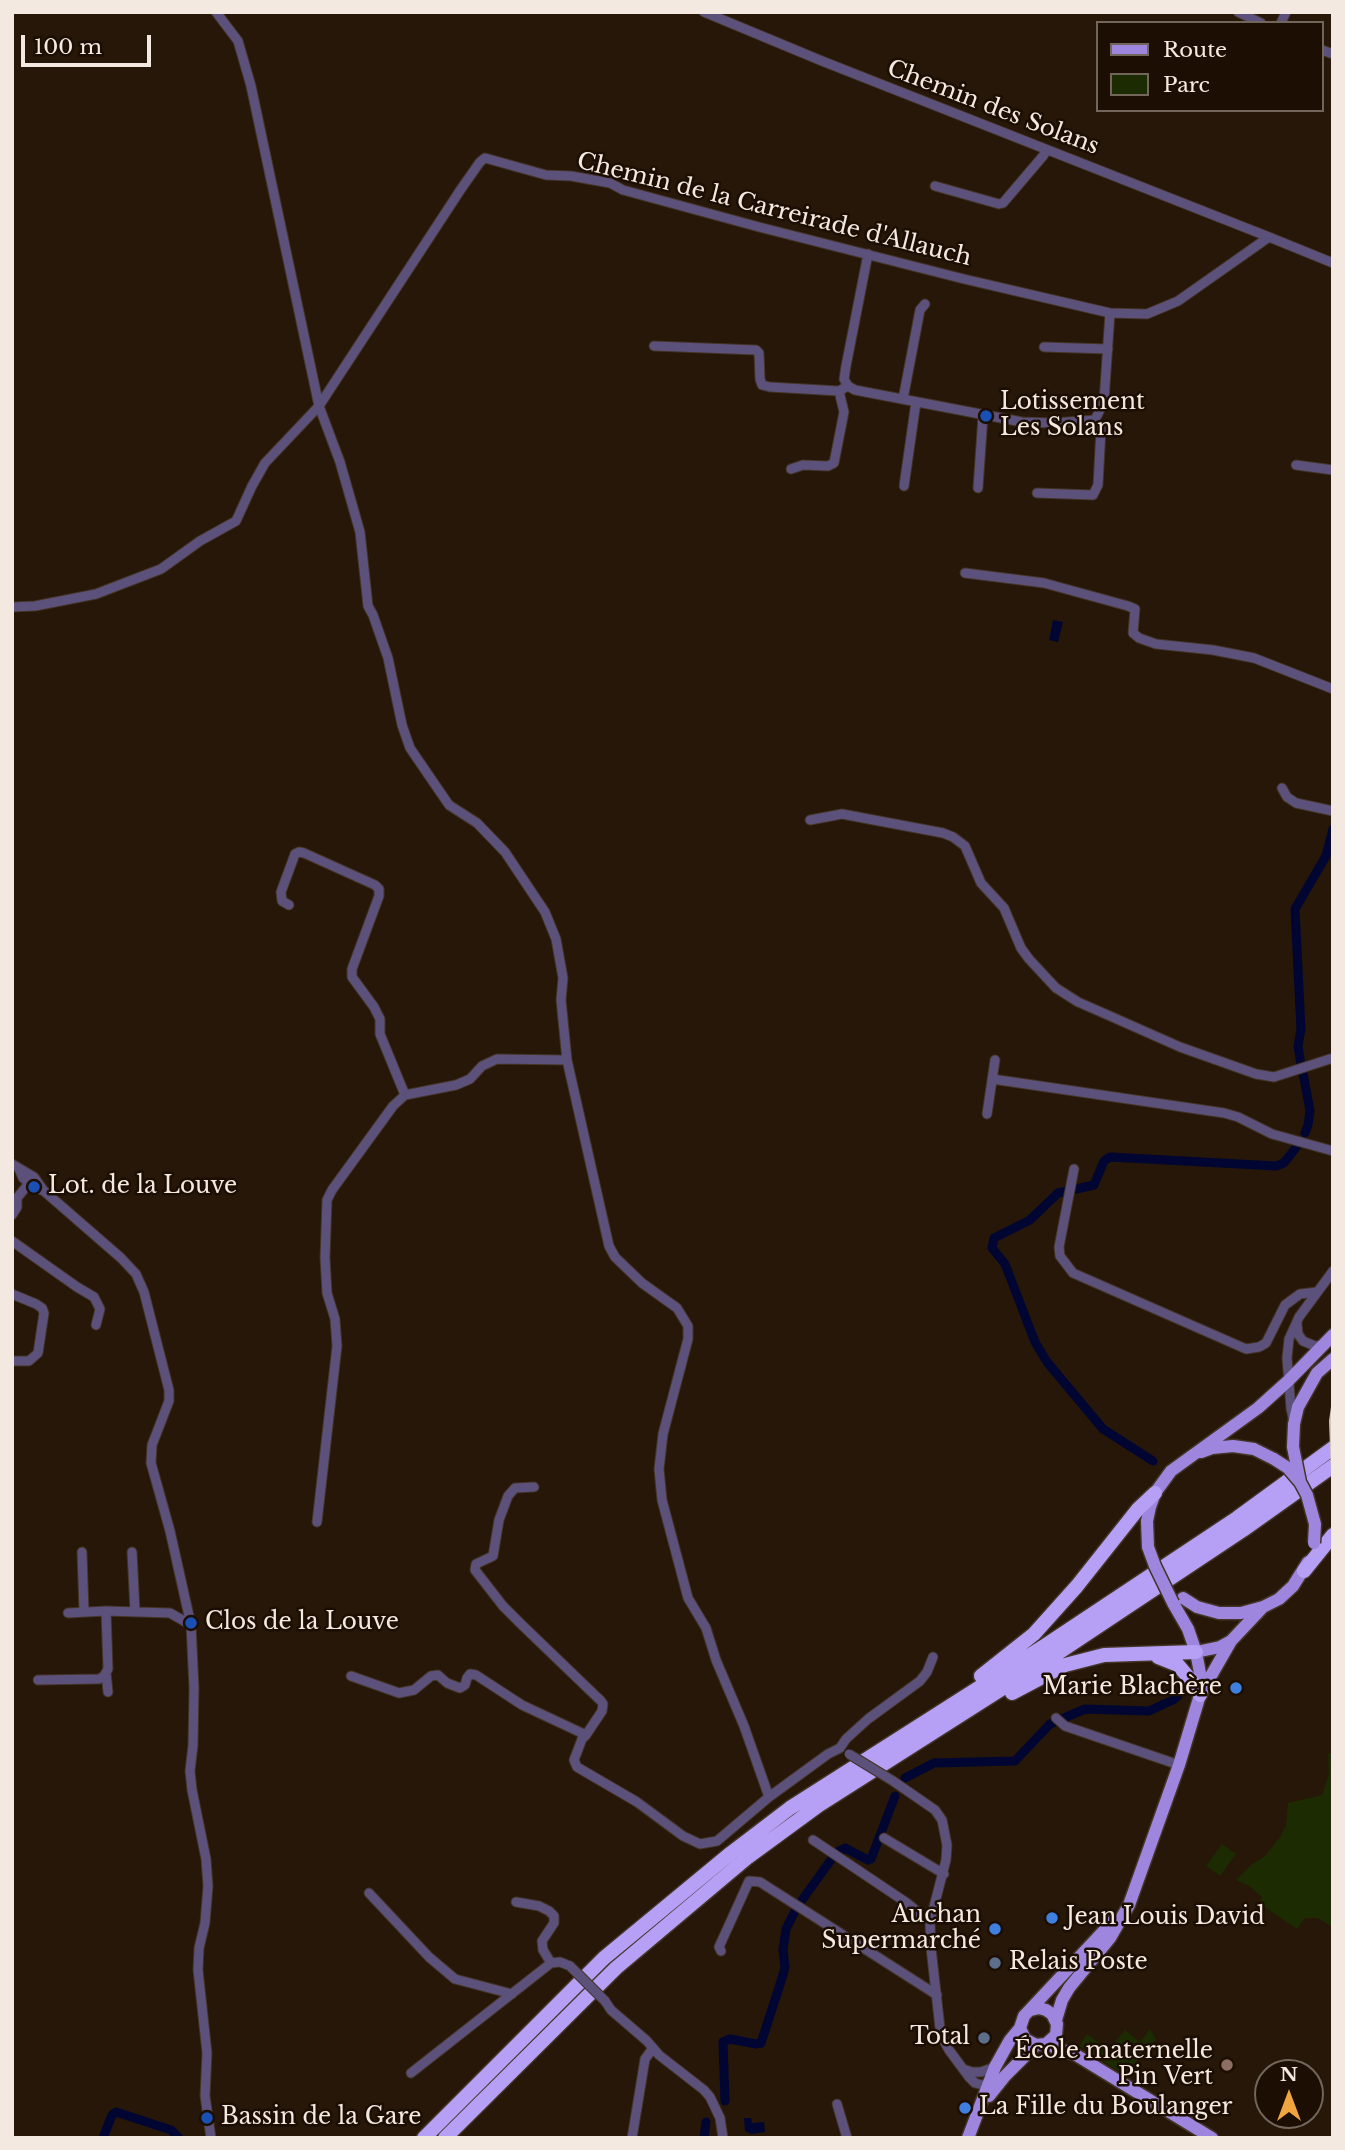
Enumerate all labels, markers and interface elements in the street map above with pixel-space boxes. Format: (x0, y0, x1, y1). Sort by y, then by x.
scale bar (24, 21, 154, 65)
legend (1096, 21, 1324, 112)
text: 100 m (34, 34, 102, 60)
text: Route (1163, 37, 1227, 63)
street label: Chemin des Solans (883, 55, 1103, 161)
text: Parc (1163, 72, 1210, 98)
street label: Chemin de la Carreirade d'Allauch (574, 148, 974, 272)
place label: Lotissement Les Solans (1000, 389, 1145, 443)
marker: Lotissement Les Solans (978, 408, 994, 424)
place label: Lot. de la Louve (48, 1173, 237, 1201)
marker: Lot. de la Louve (26, 1179, 42, 1195)
place label: Clos de la Louve (205, 1609, 399, 1637)
marker: Clos de la Louve (183, 1615, 199, 1631)
place label: Marie Blachère (1043, 1674, 1222, 1702)
marker: Marie Blachère (1228, 1680, 1244, 1696)
place label: Auchan Supermarché (822, 1902, 981, 1956)
place label: Jean Louis David (1066, 1904, 1265, 1932)
marker: Jean Louis David (1044, 1910, 1060, 1926)
marker: Auchan Supermarché (987, 1921, 1003, 1937)
place label: Relais Poste (1009, 1949, 1148, 1977)
marker: Relais Poste (987, 1955, 1003, 1971)
place label: Total (910, 2024, 970, 2052)
marker: Total (976, 2030, 992, 2046)
place label: École maternelle Pin Vert (1014, 2038, 1213, 2092)
marker: École maternelle Pin Vert (1219, 2057, 1235, 2073)
north arrow (1254, 2059, 1324, 2129)
text: N (1280, 2063, 1298, 2086)
place label: La Fille du Boulanger (979, 2094, 1233, 2122)
marker: La Fille du Boulanger (957, 2100, 973, 2116)
place label: Bassin de la Gare (221, 2104, 421, 2132)
marker: Bassin de la Gare (199, 2110, 215, 2126)

